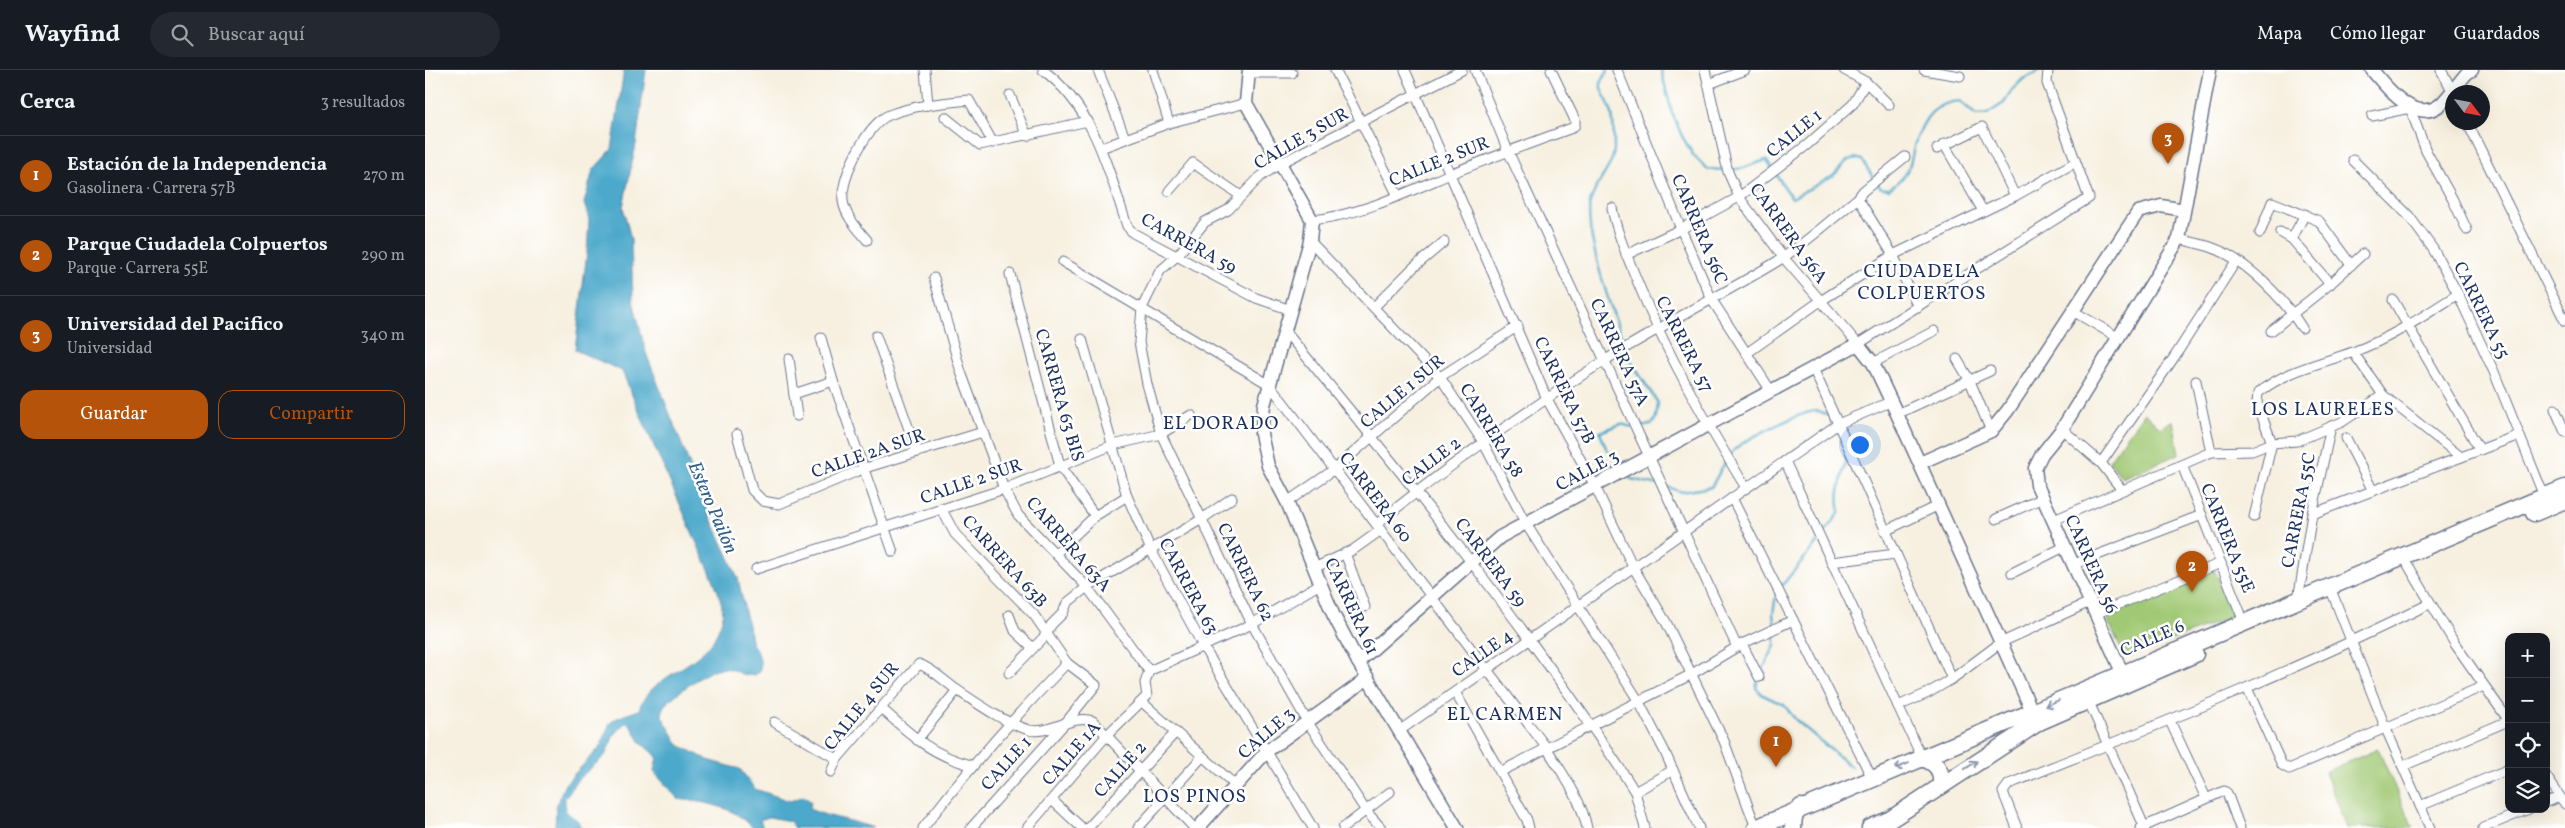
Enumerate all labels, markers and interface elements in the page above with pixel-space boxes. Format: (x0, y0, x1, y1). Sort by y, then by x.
search box (150, 12, 500, 57)
text: Wayfind (25, 18, 120, 52)
icon: search (168, 21, 196, 49)
text: Buscar aquí (208, 22, 305, 48)
text: Mapa (2257, 22, 2302, 47)
text: Cómo llegar (2330, 22, 2426, 47)
text: Guardados (2454, 22, 2540, 47)
north arrow (2445, 85, 2490, 130)
text: Cerca (20, 88, 75, 117)
text: 3 resultados (321, 92, 405, 114)
street label: CALLE 3 SUR (1250, 102, 1354, 177)
street label: CALLE 1 (1762, 104, 1828, 165)
pin: 3 (2152, 123, 2184, 164)
street label: CALLE 2 SUR (1386, 131, 1494, 194)
text: Estación de la Independencia (67, 152, 327, 178)
text: 1 (33, 165, 39, 187)
text: 270 m (363, 165, 405, 187)
street label: CARRERA 56C (1664, 171, 1733, 289)
text: Gasolinera · Carrera 57B (67, 178, 236, 200)
street label: CARRERA 56A (1743, 179, 1833, 289)
street label: CARRERA 59 (1136, 208, 1241, 281)
text: Parque Ciudadela Colpuertos (67, 232, 328, 258)
text: 2 (32, 245, 40, 267)
text: 290 m (361, 245, 405, 267)
text: Parque · Carrera 55E (67, 258, 208, 280)
street label: CARRERA 55 (2446, 258, 2515, 364)
district label: CIUDADELA COLPUERTOS (1858, 259, 1986, 307)
street label: CARRERA 57 (1649, 292, 1719, 397)
street label: CARRERA 57A (1583, 295, 1655, 411)
text: Universidad del Pacifico (67, 312, 283, 338)
text: 3 (32, 325, 40, 347)
text: 340 m (361, 325, 405, 347)
street label: CARRERA 63 BIS (1028, 326, 1090, 465)
street label: CARRERA 57B (1527, 333, 1600, 449)
text: Universidad (67, 338, 152, 360)
street label: CALLE 1 SUR (1355, 349, 1451, 435)
street label: CARRERA 58 (1453, 379, 1529, 483)
button: Guardar (20, 390, 208, 439)
button: Compartir (218, 390, 405, 439)
district label: LOS LAURELES (2251, 397, 2395, 423)
district label: EL DORADO (1163, 411, 1279, 437)
street label: CALLE 2A SUR (808, 423, 929, 486)
street label: CALLE 2 (1397, 432, 1467, 493)
your location (1847, 432, 1873, 458)
street label: CALLE 3 (1552, 444, 1624, 498)
street label: CARRERA 60 (1332, 447, 1417, 549)
street label: CARRERA 55C (2276, 450, 2323, 570)
street label: CALLE 2 SUR (917, 453, 1026, 512)
water label: Estero Pailón (681, 458, 743, 558)
street label: CARRERA 55E (2193, 480, 2260, 597)
street label: CARRERA 63A (1019, 492, 1117, 598)
street label: CARRERA 63B (955, 510, 1052, 614)
street label: CARRERA 56 (2058, 511, 2124, 618)
street label: CARRERA 59 (1448, 513, 1532, 613)
street label: CARRERA 62 (1210, 519, 1279, 626)
street label: CARRERA 63 (1152, 534, 1224, 639)
pin: 2 (2176, 551, 2208, 592)
street label: CARRERA 61 (1317, 554, 1384, 659)
street label: CALLE 6 (2117, 615, 2189, 664)
street label: CALLE 4 (1447, 624, 1518, 684)
map controls (2505, 633, 2550, 813)
button: + (2505, 633, 2550, 678)
street label: CALLE 4 SUR (819, 657, 906, 757)
button: − (2505, 678, 2550, 723)
one-way arrow (2045, 698, 2060, 708)
street label: CALLE 3 (1233, 702, 1301, 766)
district label: EL CARMEN (1447, 702, 1563, 728)
street label: CALLE 1A (1037, 716, 1107, 792)
button: locate (2505, 723, 2550, 768)
pin: 1 (1760, 726, 1792, 767)
street label: CALLE 1 (976, 731, 1038, 797)
street label: CALLE 2 (1089, 736, 1153, 804)
one-way arrow (1963, 760, 1977, 770)
one-way arrow (1895, 762, 1910, 771)
button: layers (2505, 768, 2550, 813)
district label: LOS PINOS (1143, 784, 1247, 810)

